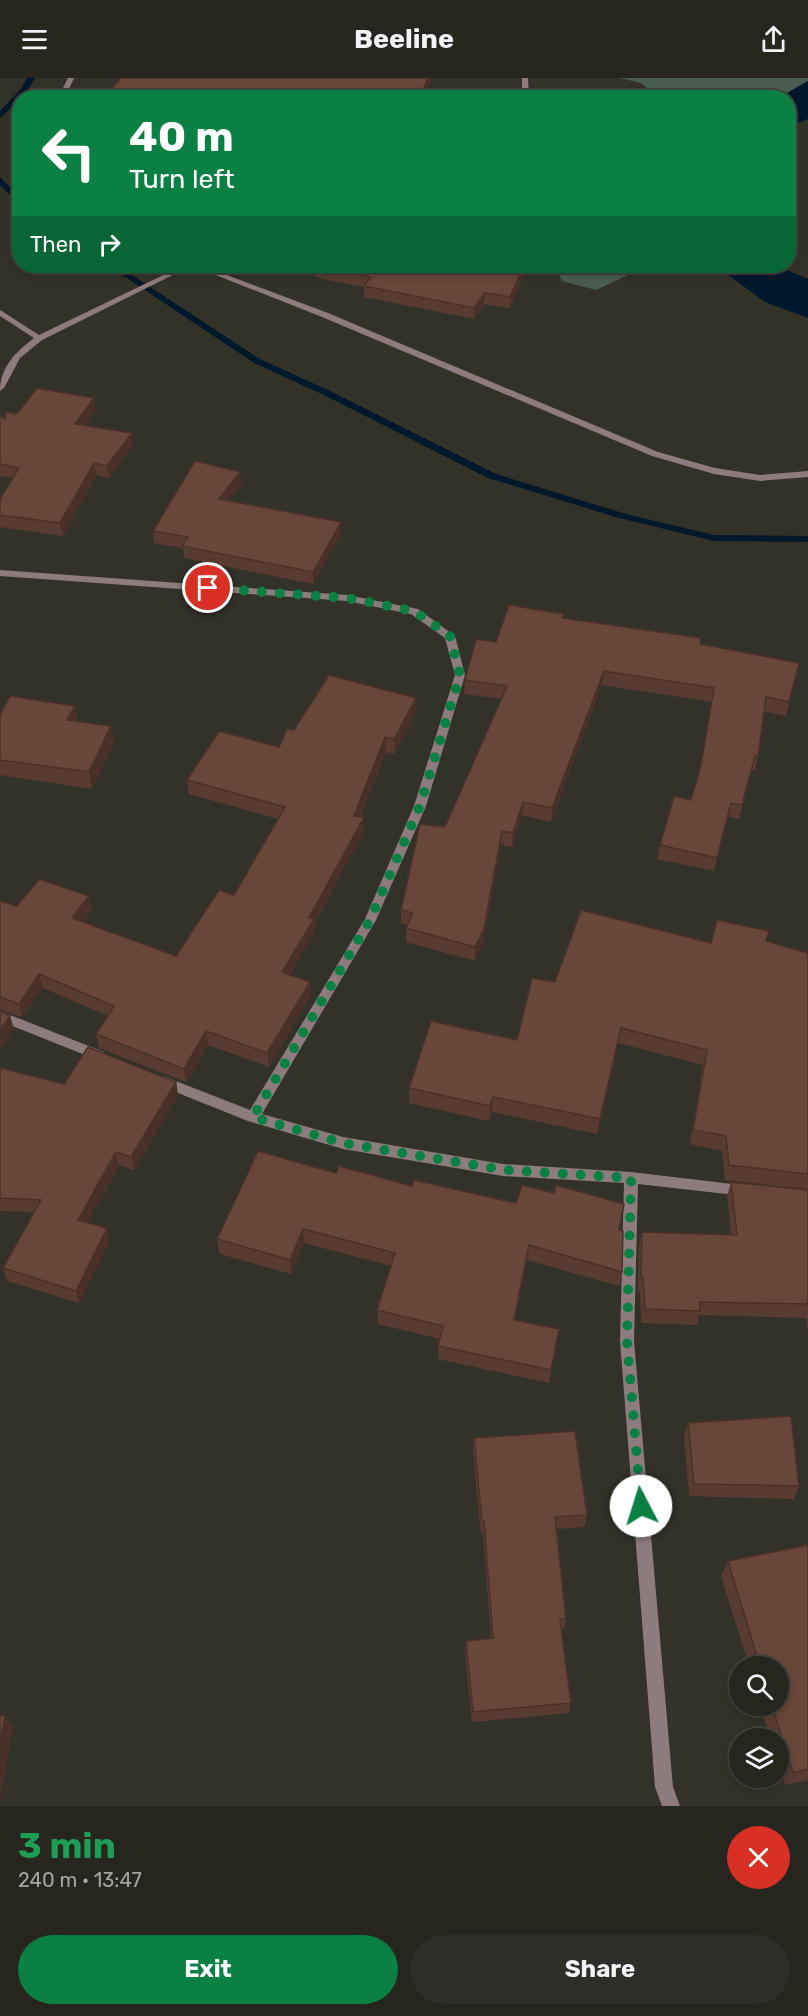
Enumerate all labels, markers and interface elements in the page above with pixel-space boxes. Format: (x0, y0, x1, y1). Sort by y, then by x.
icon: menu (18, 23, 51, 56)
text: Beeline (354, 23, 454, 55)
icon: share (757, 23, 790, 56)
text: 40 m (129, 112, 234, 162)
icon: left (30, 114, 108, 192)
text: Turn left (129, 163, 234, 195)
icon: right (93, 228, 126, 261)
text: Then (30, 231, 81, 258)
pin (182, 562, 233, 613)
icon: arrive (191, 571, 224, 604)
position arrow (609, 1474, 673, 1538)
map controls (729, 1656, 789, 1788)
button: search (729, 1656, 789, 1716)
button: layers (729, 1728, 789, 1788)
text: 3 min (18, 1824, 116, 1867)
button: close (727, 1826, 790, 1889)
text: 240 m · 13:47 (18, 1868, 142, 1892)
button: Exit (18, 1935, 398, 2004)
button: Share (410, 1935, 790, 2004)

